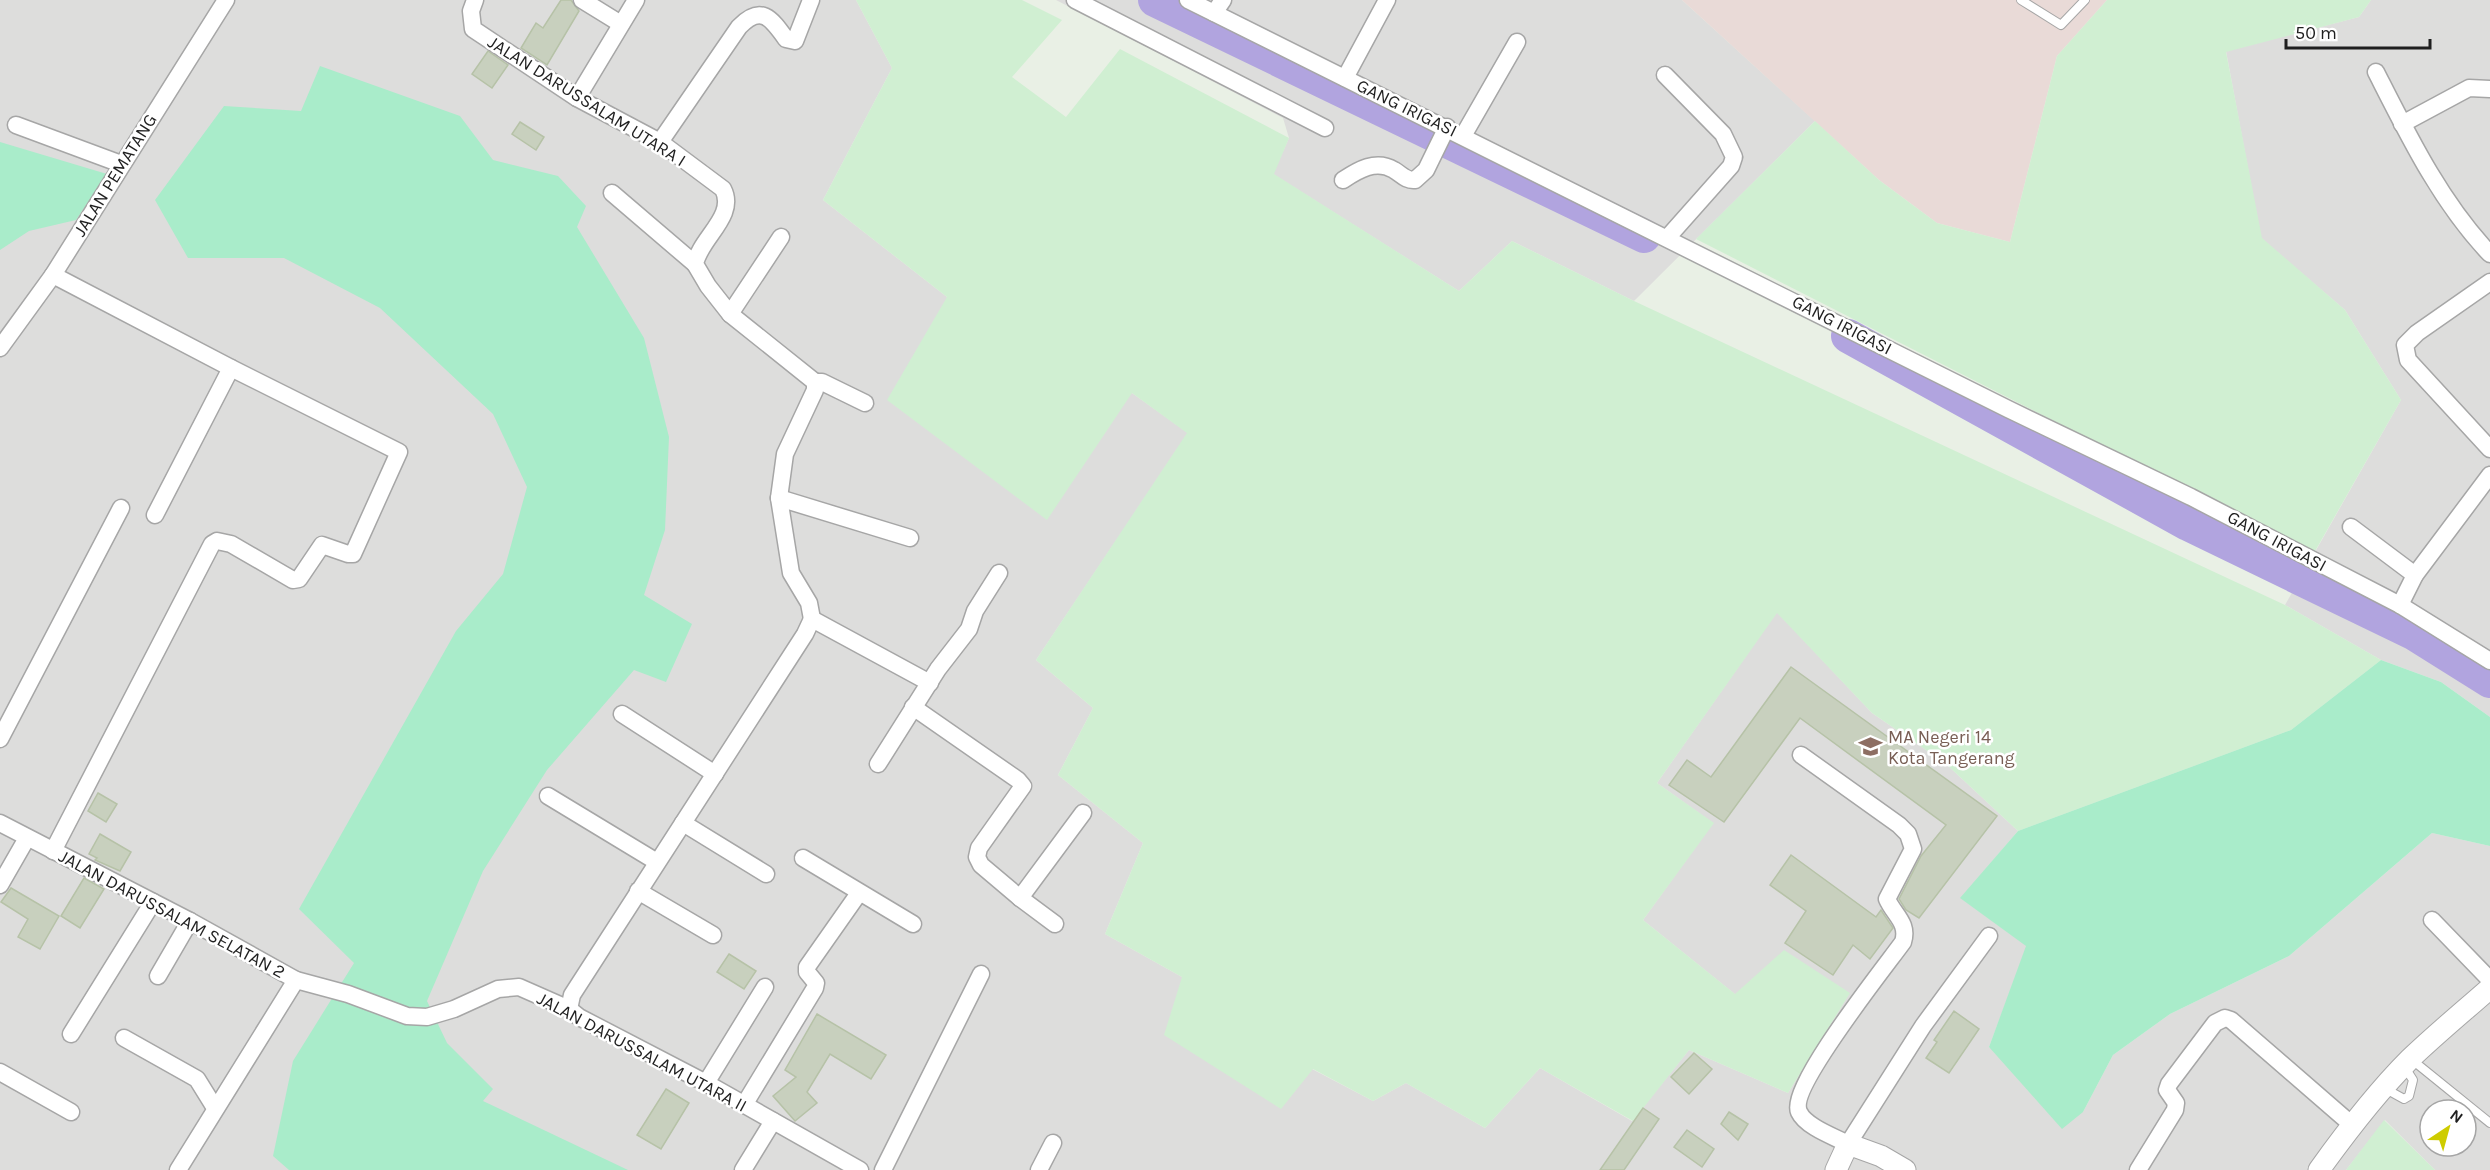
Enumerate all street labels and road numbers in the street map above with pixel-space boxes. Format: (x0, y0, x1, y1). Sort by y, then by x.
street label: JALAN DARUSSALAM UTARA I (484, 31, 690, 171)
street label: GANG IRIGASI (1353, 74, 1461, 142)
street label: JALAN PEMATANG (68, 110, 162, 240)
street label: GANG IRIGASI (1788, 290, 1896, 360)
street label: GANG IRIGASI (2224, 506, 2330, 576)
street label: JALAN DARUSSALAM SELATAN 2 (55, 845, 289, 983)
street label: JALAN DARUSSALAM UTARA II (533, 987, 751, 1117)

